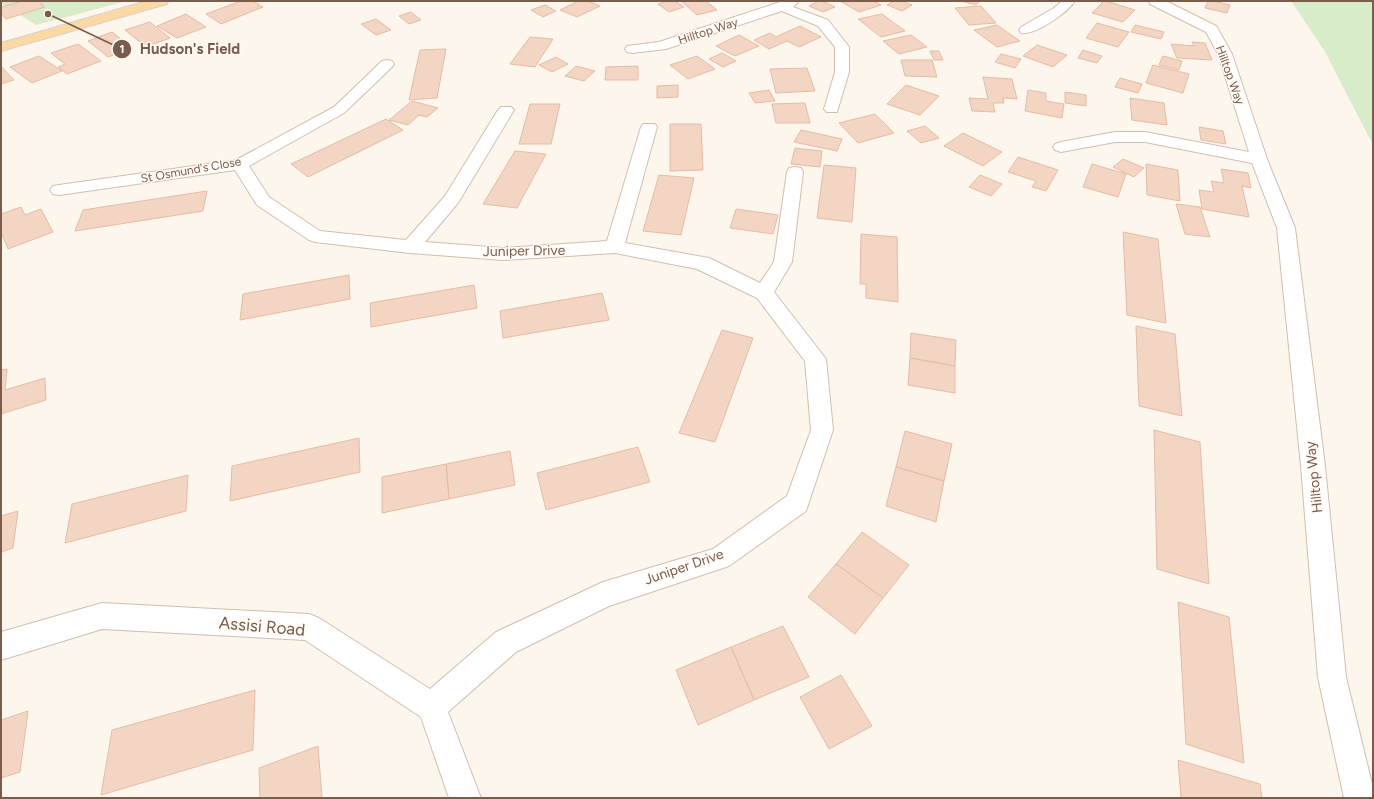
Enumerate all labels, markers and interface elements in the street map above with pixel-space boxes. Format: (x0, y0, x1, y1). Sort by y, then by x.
street label: Hilltop Way (676, 15, 740, 47)
callout: Hudson's Field (112, 36, 248, 63)
text: Hudson's Field (140, 40, 240, 58)
text: 1 (119, 42, 125, 56)
street label: Hilltop Way (1213, 43, 1247, 107)
street label: St Osmund's Close (140, 154, 243, 186)
street label: Juniper Drive (483, 242, 566, 260)
street label: Hilltop Way (1302, 440, 1326, 514)
street label: Juniper Drive (642, 545, 726, 588)
street label: Assisi Road (218, 612, 306, 640)

